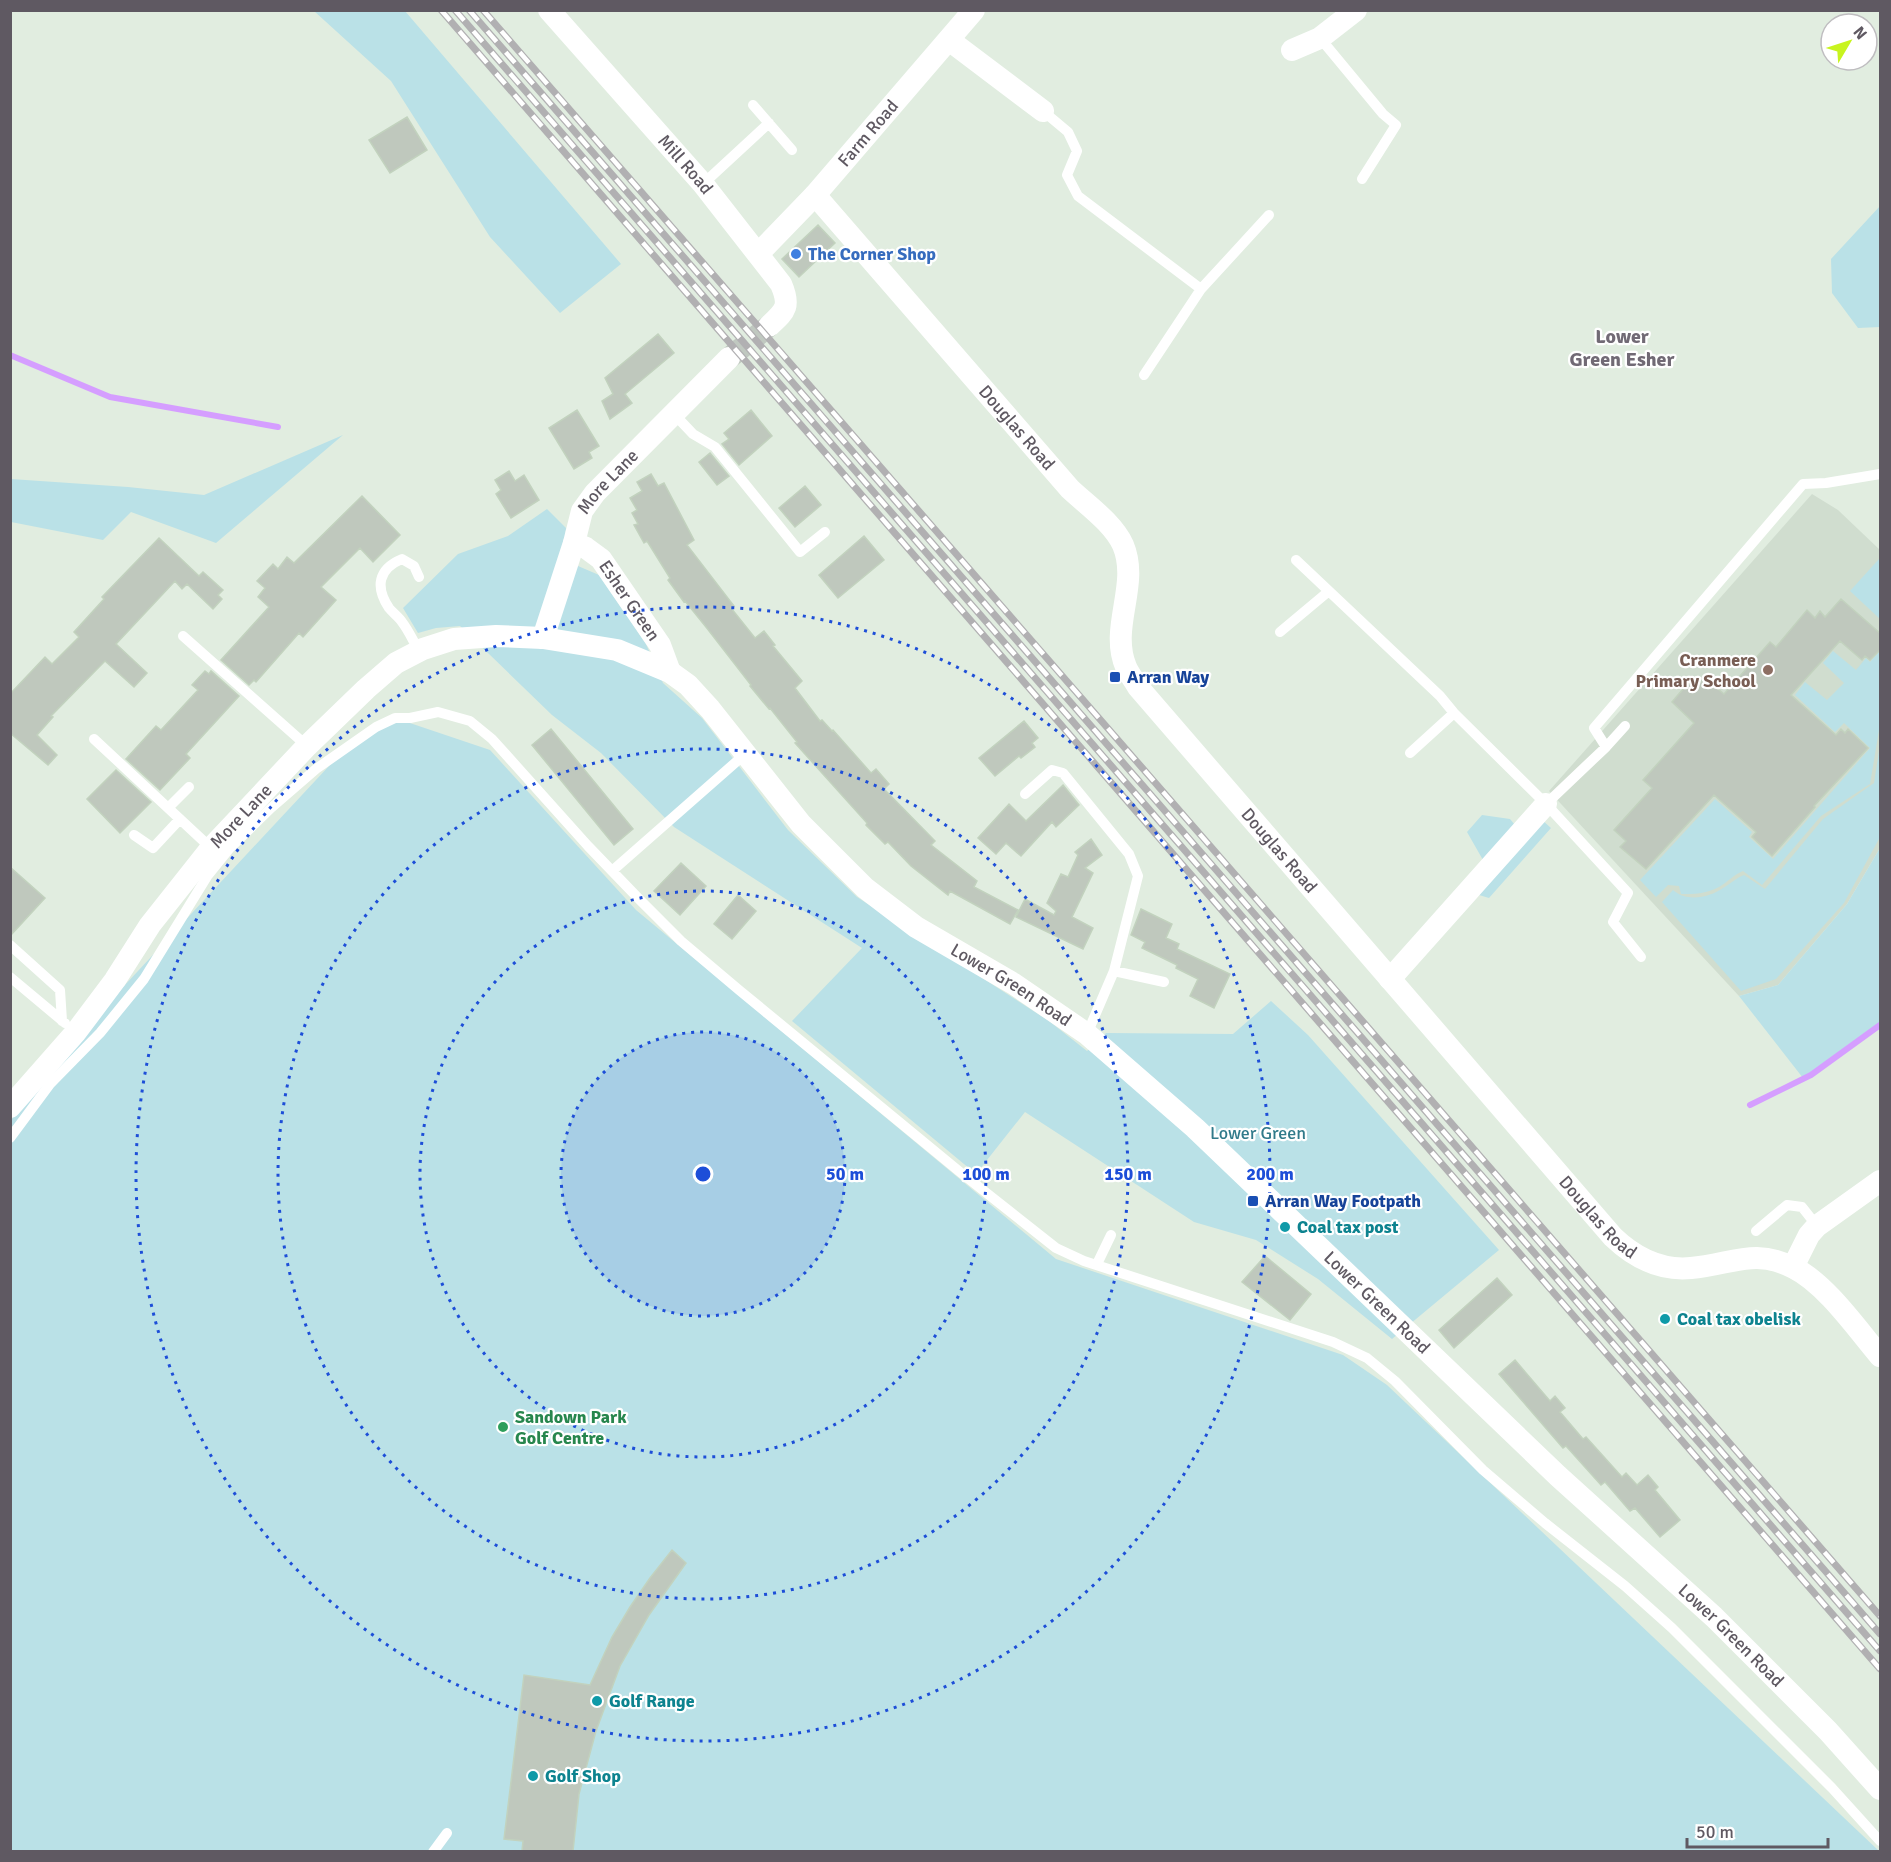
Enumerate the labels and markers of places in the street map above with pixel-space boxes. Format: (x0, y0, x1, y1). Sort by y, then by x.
place label: The Corner Shop (808, 243, 936, 265)
marker: The Corner Shop (789, 247, 803, 261)
place label: Cranmere Primary School (1636, 649, 1756, 692)
marker: Cranmere Primary School (1761, 663, 1775, 677)
place label: Arran Way (1127, 666, 1209, 688)
marker: Arran Way (1108, 670, 1122, 684)
centre of rings (693, 1164, 713, 1184)
place label: Arran Way Footpath (1265, 1190, 1421, 1212)
marker: Arran Way Footpath (1246, 1194, 1260, 1208)
place label: Coal tax post (1297, 1216, 1399, 1238)
marker: Coal tax post (1278, 1220, 1292, 1234)
place label: Coal tax obelisk (1677, 1308, 1801, 1330)
marker: Coal tax obelisk (1658, 1312, 1672, 1326)
place label: Sandown Park Golf Centre (515, 1406, 627, 1449)
marker: Sandown Park Golf Centre (496, 1420, 510, 1434)
place label: Golf Range (609, 1690, 695, 1712)
marker: Golf Range (590, 1694, 604, 1708)
place label: Golf Shop (545, 1765, 621, 1787)
marker: Golf Shop (526, 1769, 540, 1783)

